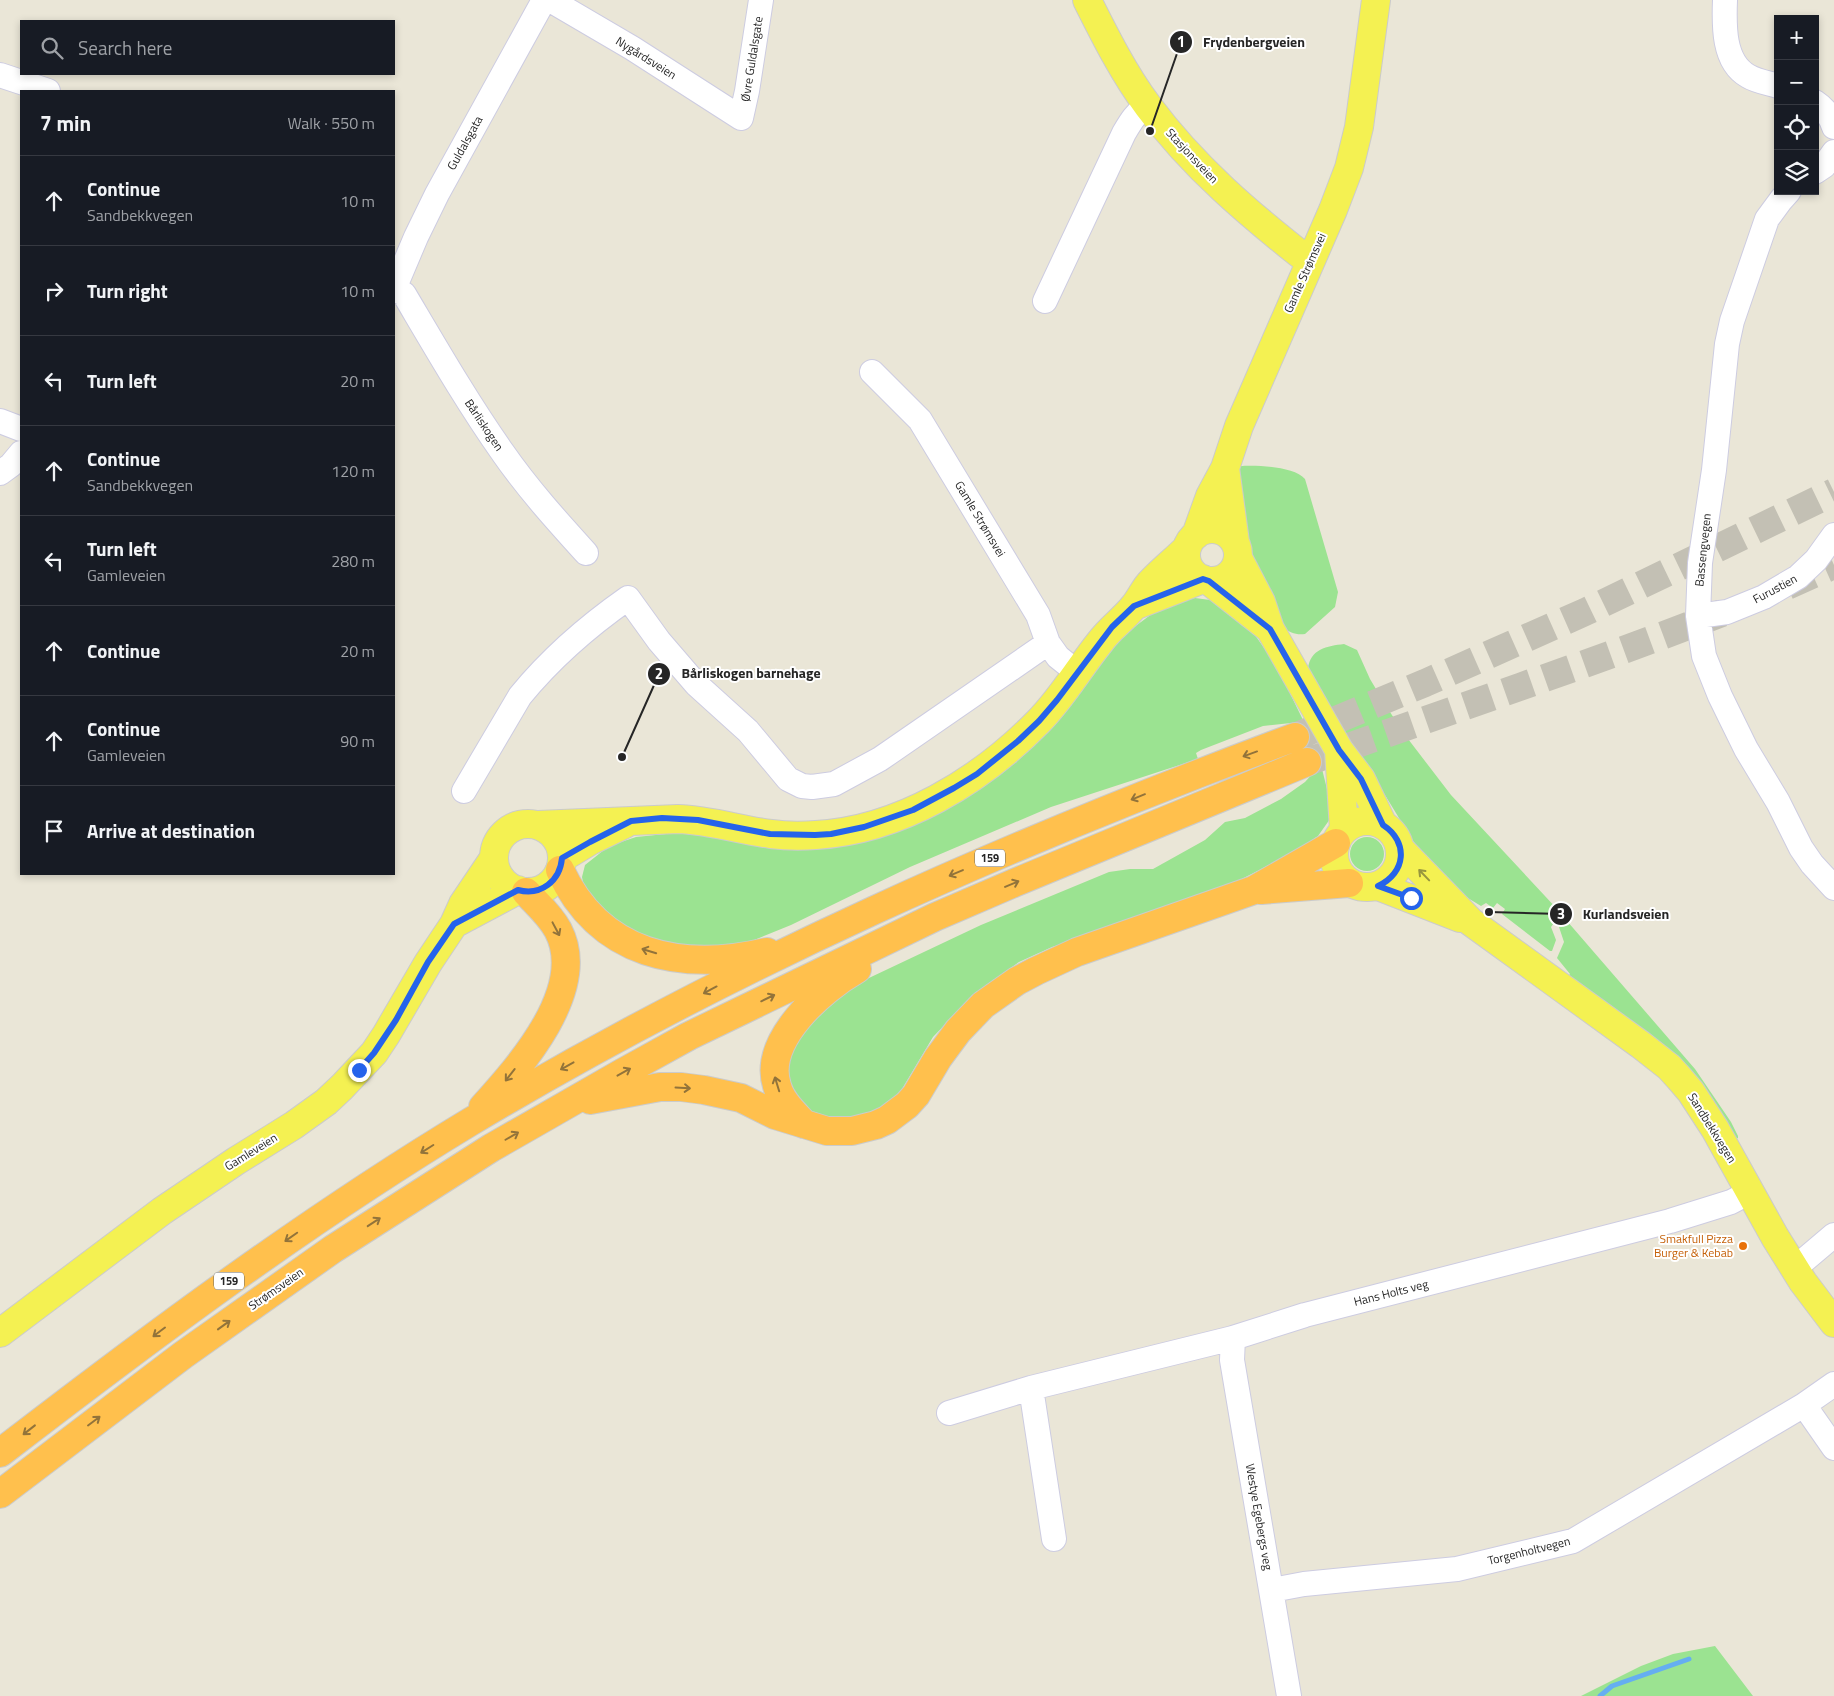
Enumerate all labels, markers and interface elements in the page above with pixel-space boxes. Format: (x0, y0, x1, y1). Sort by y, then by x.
street label: Øvre Guldalsgate (735, 15, 768, 103)
map controls (1774, 15, 1819, 195)
button: + (1774, 15, 1819, 60)
search box (20, 20, 395, 75)
callout: Frydenbergveien (1168, 27, 1315, 56)
text: 1 (1177, 30, 1185, 53)
street label: Nygårdsveien (612, 31, 680, 84)
text: Frydenbergveien (1203, 31, 1305, 52)
text: Search here (78, 33, 172, 62)
icon: search (38, 34, 66, 62)
button: − (1774, 60, 1819, 105)
button: locate (1774, 105, 1819, 150)
text: 7 min (40, 107, 91, 139)
text: Walk · 550 m (287, 111, 375, 135)
street label: Guldalsgata (442, 112, 487, 173)
street label: Stasjonsveien (1162, 124, 1223, 188)
button: layers (1774, 150, 1819, 195)
text: Continue (87, 174, 160, 203)
icon: ahead (40, 187, 68, 215)
text: 10 m (340, 189, 375, 213)
text: Sandbekkvegen (87, 203, 193, 227)
street label: Gamle Strømsvei (1278, 230, 1331, 316)
text: Turn right (87, 276, 168, 305)
icon: right (40, 277, 68, 305)
text: 10 m (340, 279, 375, 303)
text: Turn left (87, 366, 157, 395)
icon: left (40, 367, 68, 395)
text: 20 m (340, 369, 375, 393)
street label: Bårliskogen (460, 395, 509, 455)
text: Continue (87, 444, 160, 473)
icon: ahead (40, 457, 68, 485)
text: 120 m (331, 459, 375, 483)
text: Sandbekkvegen (87, 473, 193, 497)
street label: Gamle Strømsvei (950, 477, 1011, 560)
street label: Bassengvegen (1689, 512, 1716, 588)
text: Turn left (87, 534, 157, 563)
icon: left (40, 547, 68, 575)
text: 280 m (331, 549, 375, 573)
text: Gamleveien (87, 563, 166, 587)
street label: Furustien (1749, 569, 1800, 608)
text: Continue (87, 636, 160, 665)
icon: ahead (40, 637, 68, 665)
text: 20 m (340, 639, 375, 663)
callout: Bårliskogen barnehage (646, 659, 830, 688)
text: 2 (655, 662, 663, 685)
text: Bårliskogen barnehage (681, 662, 821, 683)
text: Continue (87, 714, 160, 743)
icon: ahead (40, 727, 68, 755)
text: 90 m (340, 729, 375, 753)
text: Gamleveien (87, 743, 166, 767)
one-way arrow (1243, 750, 1258, 759)
one-way arrow (1131, 793, 1146, 802)
text: Arrive at destination (87, 816, 255, 845)
icon: arrive (40, 817, 68, 845)
road number: 159 (975, 850, 1005, 866)
one-way arrow (949, 868, 964, 878)
one-way arrow (1418, 869, 1430, 881)
one-way arrow (1004, 879, 1019, 888)
route start (1400, 887, 1423, 910)
callout: Kurlandsveien (1548, 900, 1680, 929)
text: 3 (1557, 902, 1565, 925)
text: Kurlandsveien (1583, 903, 1669, 924)
one-way arrow (552, 922, 562, 936)
one-way arrow (642, 946, 658, 956)
one-way arrow (703, 986, 718, 995)
one-way arrow (760, 992, 775, 1002)
route end (348, 1059, 371, 1082)
one-way arrow (559, 1061, 574, 1071)
one-way arrow (616, 1067, 631, 1076)
one-way arrow (504, 1068, 515, 1081)
one-way arrow (771, 1076, 781, 1092)
one-way arrow (675, 1083, 691, 1092)
street label: Sandbekkvegen (1683, 1089, 1742, 1167)
street label: Gamleveien (221, 1128, 281, 1175)
one-way arrow (504, 1131, 519, 1141)
one-way arrow (421, 1144, 435, 1154)
one-way arrow (367, 1217, 381, 1227)
place label: Smakfull Pizza Burger & Kebab (1654, 1229, 1733, 1262)
one-way arrow (284, 1232, 298, 1242)
marker: Smakfull Pizza Burger & Kebab (1737, 1240, 1749, 1252)
street label: Strømsveien (244, 1263, 307, 1315)
road number: 159 (214, 1272, 244, 1290)
street label: Hans Holts veg (1352, 1274, 1430, 1311)
one-way arrow (217, 1320, 231, 1330)
one-way arrow (152, 1327, 166, 1337)
one-way arrow (87, 1416, 100, 1427)
one-way arrow (23, 1425, 36, 1436)
street label: Westye Egebergs veg (1241, 1462, 1278, 1572)
street label: Torgenholtvegen (1486, 1531, 1572, 1570)

